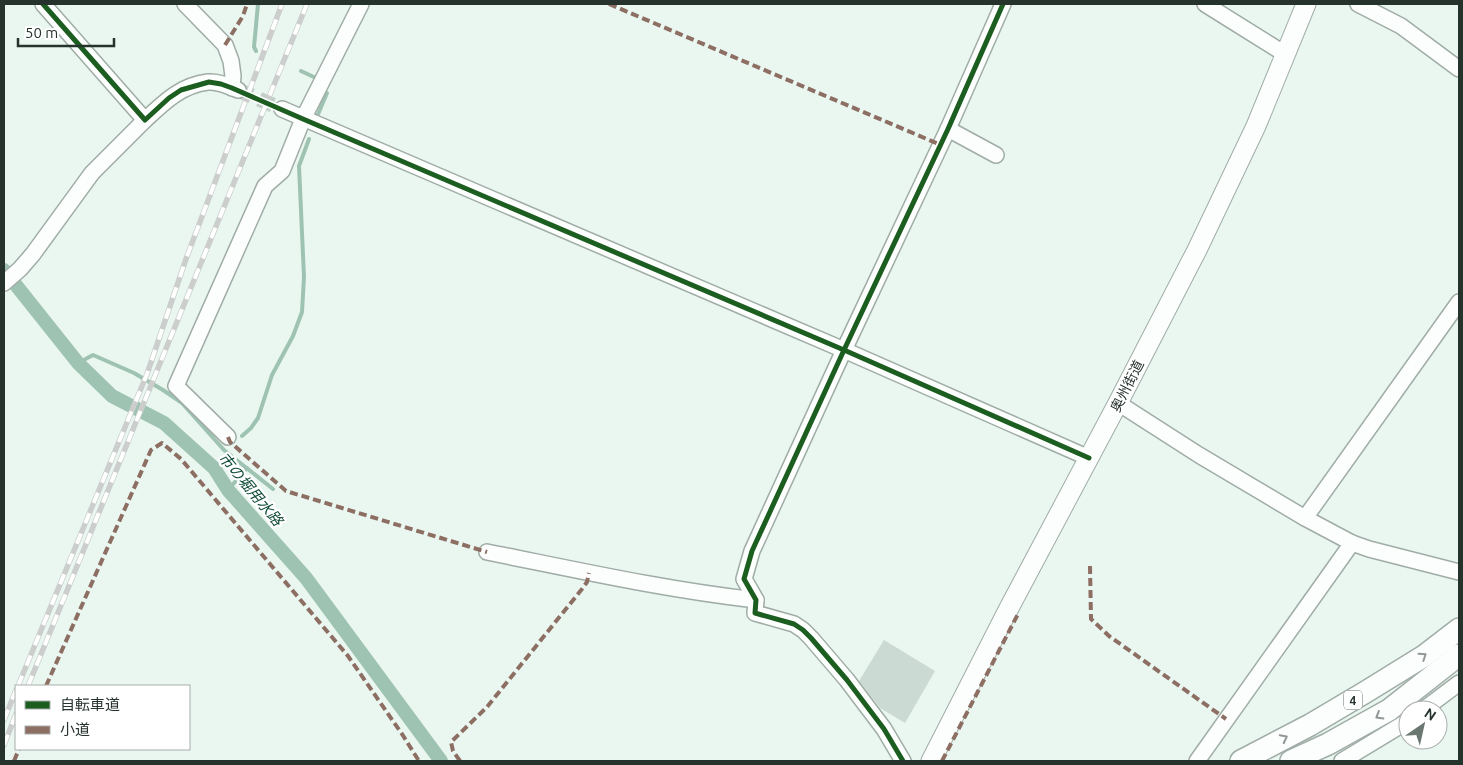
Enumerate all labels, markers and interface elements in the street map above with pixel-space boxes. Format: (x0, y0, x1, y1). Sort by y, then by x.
scale bar (18, 15, 114, 47)
text: 50 m (25, 24, 58, 41)
street label: 奥州街道 (1107, 357, 1147, 415)
water label: 市の堀用水路 (216, 449, 288, 530)
one-way arrow (1418, 653, 1427, 662)
legend (15, 685, 190, 750)
road number: 4 (1344, 690, 1362, 710)
text: 自転車道 (60, 696, 120, 713)
north arrow (1398, 700, 1448, 750)
text: N (1421, 705, 1439, 724)
one-way arrow (1375, 710, 1384, 720)
text: 小道 (60, 721, 90, 738)
one-way arrow (1278, 734, 1287, 744)

